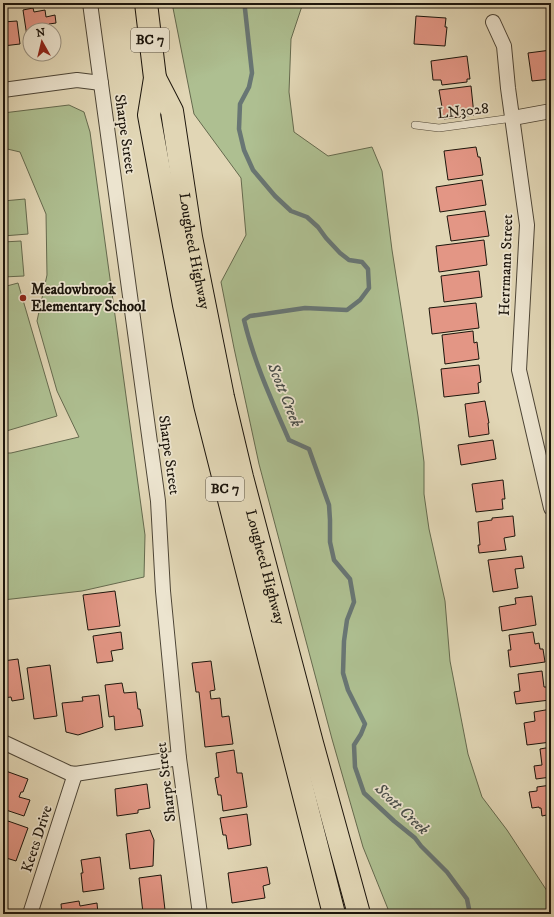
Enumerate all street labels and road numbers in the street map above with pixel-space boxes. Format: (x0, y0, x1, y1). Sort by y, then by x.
road number: BC 7 (131, 28, 169, 52)
street label: Sharpe Street (110, 93, 140, 175)
street label: LN3028 (436, 99, 490, 123)
street label: Lougheed Highway (175, 191, 215, 312)
street label: Herrmann Street (495, 214, 517, 316)
street label: Sharpe Street (154, 414, 184, 496)
road number: BC 7 (206, 477, 244, 501)
street label: Lougheed Highway (241, 507, 290, 627)
street label: Sharpe Street (152, 741, 180, 823)
street label: Keets Drive (17, 803, 57, 875)

